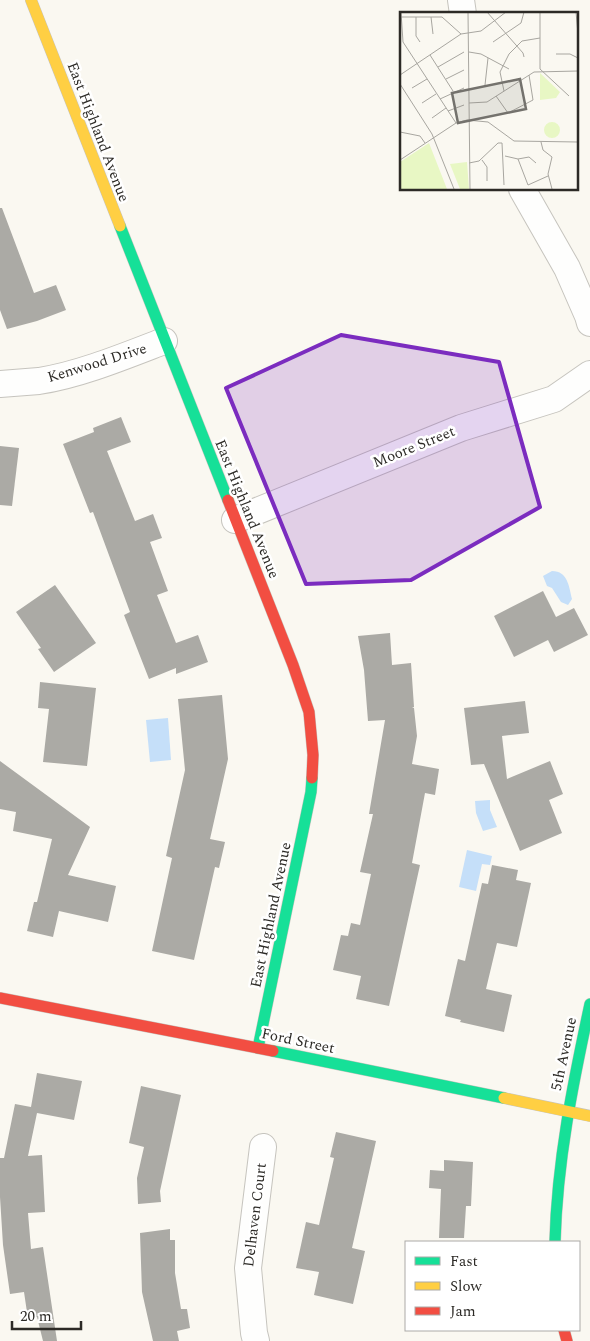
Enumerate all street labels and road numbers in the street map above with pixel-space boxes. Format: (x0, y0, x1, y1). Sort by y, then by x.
street label: East Highland Avenue (61, 59, 135, 205)
street label: Kenwood Drive (44, 337, 150, 389)
street label: Moore Street (369, 420, 459, 474)
street label: East Highland Avenue (209, 436, 285, 582)
street label: East Highland Avenue (244, 840, 298, 990)
street label: 5th Avenue (545, 1015, 583, 1093)
street label: Ford Street (259, 1022, 337, 1060)
street label: Delhaven Court (237, 1162, 273, 1268)

